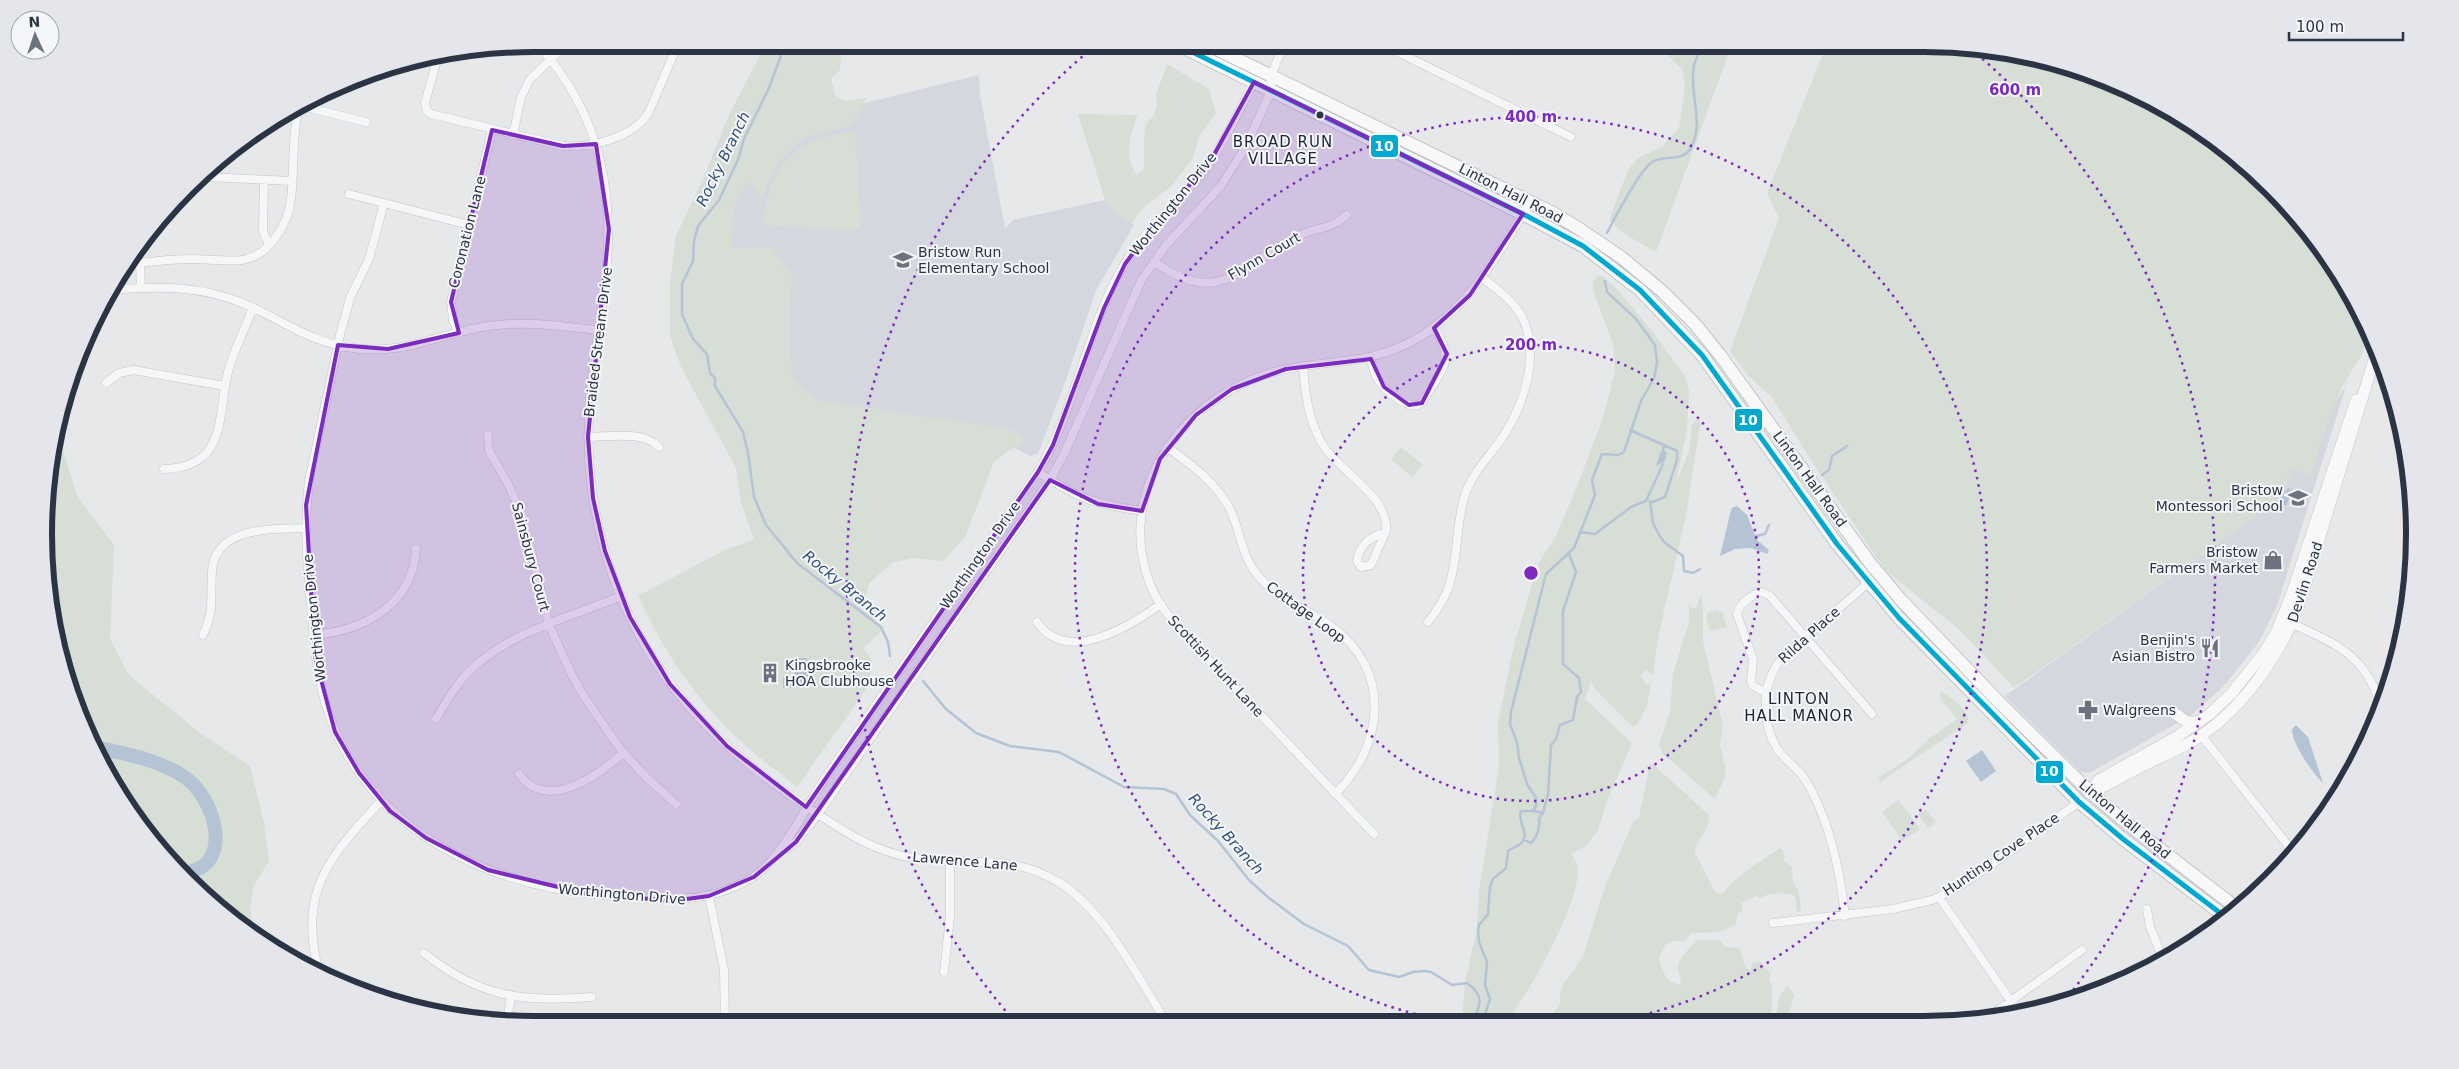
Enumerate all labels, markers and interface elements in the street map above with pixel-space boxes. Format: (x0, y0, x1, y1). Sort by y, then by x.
north arrow (10, 10, 60, 60)
scale bar (2289, 10, 2403, 42)
text: N (28, 14, 41, 30)
text: 100 m (2296, 18, 2344, 36)
text: 600 m (1989, 81, 2041, 99)
text: 400 m (1505, 108, 1557, 126)
water label: Rocky Branch (692, 109, 754, 209)
unlabelled marker (1315, 110, 1325, 120)
district label: BROAD RUN VILLAGE (1233, 133, 1333, 168)
line badge: 10 (1370, 134, 1399, 158)
text: 10 (1374, 138, 1394, 154)
street label: Worthington Drive (1126, 149, 1220, 259)
street label: Linton Hall Road (1456, 160, 1566, 226)
street label: Coronation Lane (445, 174, 489, 290)
street label: Flynn Court (1225, 229, 1303, 283)
place label: Bristow Run Elementary School (918, 244, 1050, 276)
school or university icon: Bristow Run Elementary School (892, 249, 914, 271)
street label: Braided Stream Drive (581, 266, 615, 418)
text: 200 m (1505, 336, 1557, 354)
line badge: 10 (1734, 408, 1763, 432)
text: 10 (1738, 412, 1758, 428)
street label: Linton Hall Road (1770, 428, 1850, 530)
place label: Bristow Montessori School (2156, 482, 2283, 514)
school or university icon: Bristow Montessori School (2287, 487, 2309, 509)
street label: Worthington Drive (937, 498, 1023, 612)
street label: Sainsbury Court (509, 501, 553, 614)
street label: Devlin Road (2284, 540, 2326, 624)
place label: Bristow Farmers Market (2149, 544, 2259, 576)
water label: Rocky Branch (799, 547, 891, 625)
shop icon: Bristow Farmers Market (2262, 549, 2284, 571)
street label: Worthington Drive (299, 553, 329, 683)
centre of rings (1522, 564, 1540, 582)
street label: Cottage Loop (1264, 578, 1349, 646)
street label: Rilda Place (1775, 603, 1843, 667)
street label: Scottish Hunt Lane (1165, 612, 1267, 720)
place label: Benjin's Asian Bistro (2112, 632, 2195, 664)
restaurant icon: Benjin's Asian Bistro (2199, 637, 2221, 659)
place label: Kingsbrooke HOA Clubhouse (785, 657, 894, 689)
building icon: Kingsbrooke HOA Clubhouse (759, 662, 781, 684)
district label: LINTON HALL MANOR (1744, 690, 1854, 725)
pharmacy icon: Walgreens (2077, 699, 2099, 721)
place label: Walgreens (2103, 702, 2176, 718)
line badge: 10 (2035, 760, 2064, 784)
text: 10 (2039, 763, 2059, 779)
street label: Linton Hall Road (2076, 776, 2174, 862)
water label: Rocky Branch (1185, 790, 1267, 878)
street label: Hunting Cove Place (1940, 809, 2062, 899)
street label: Lawrence Lane (912, 848, 1018, 874)
street label: Worthington Drive (558, 880, 686, 908)

